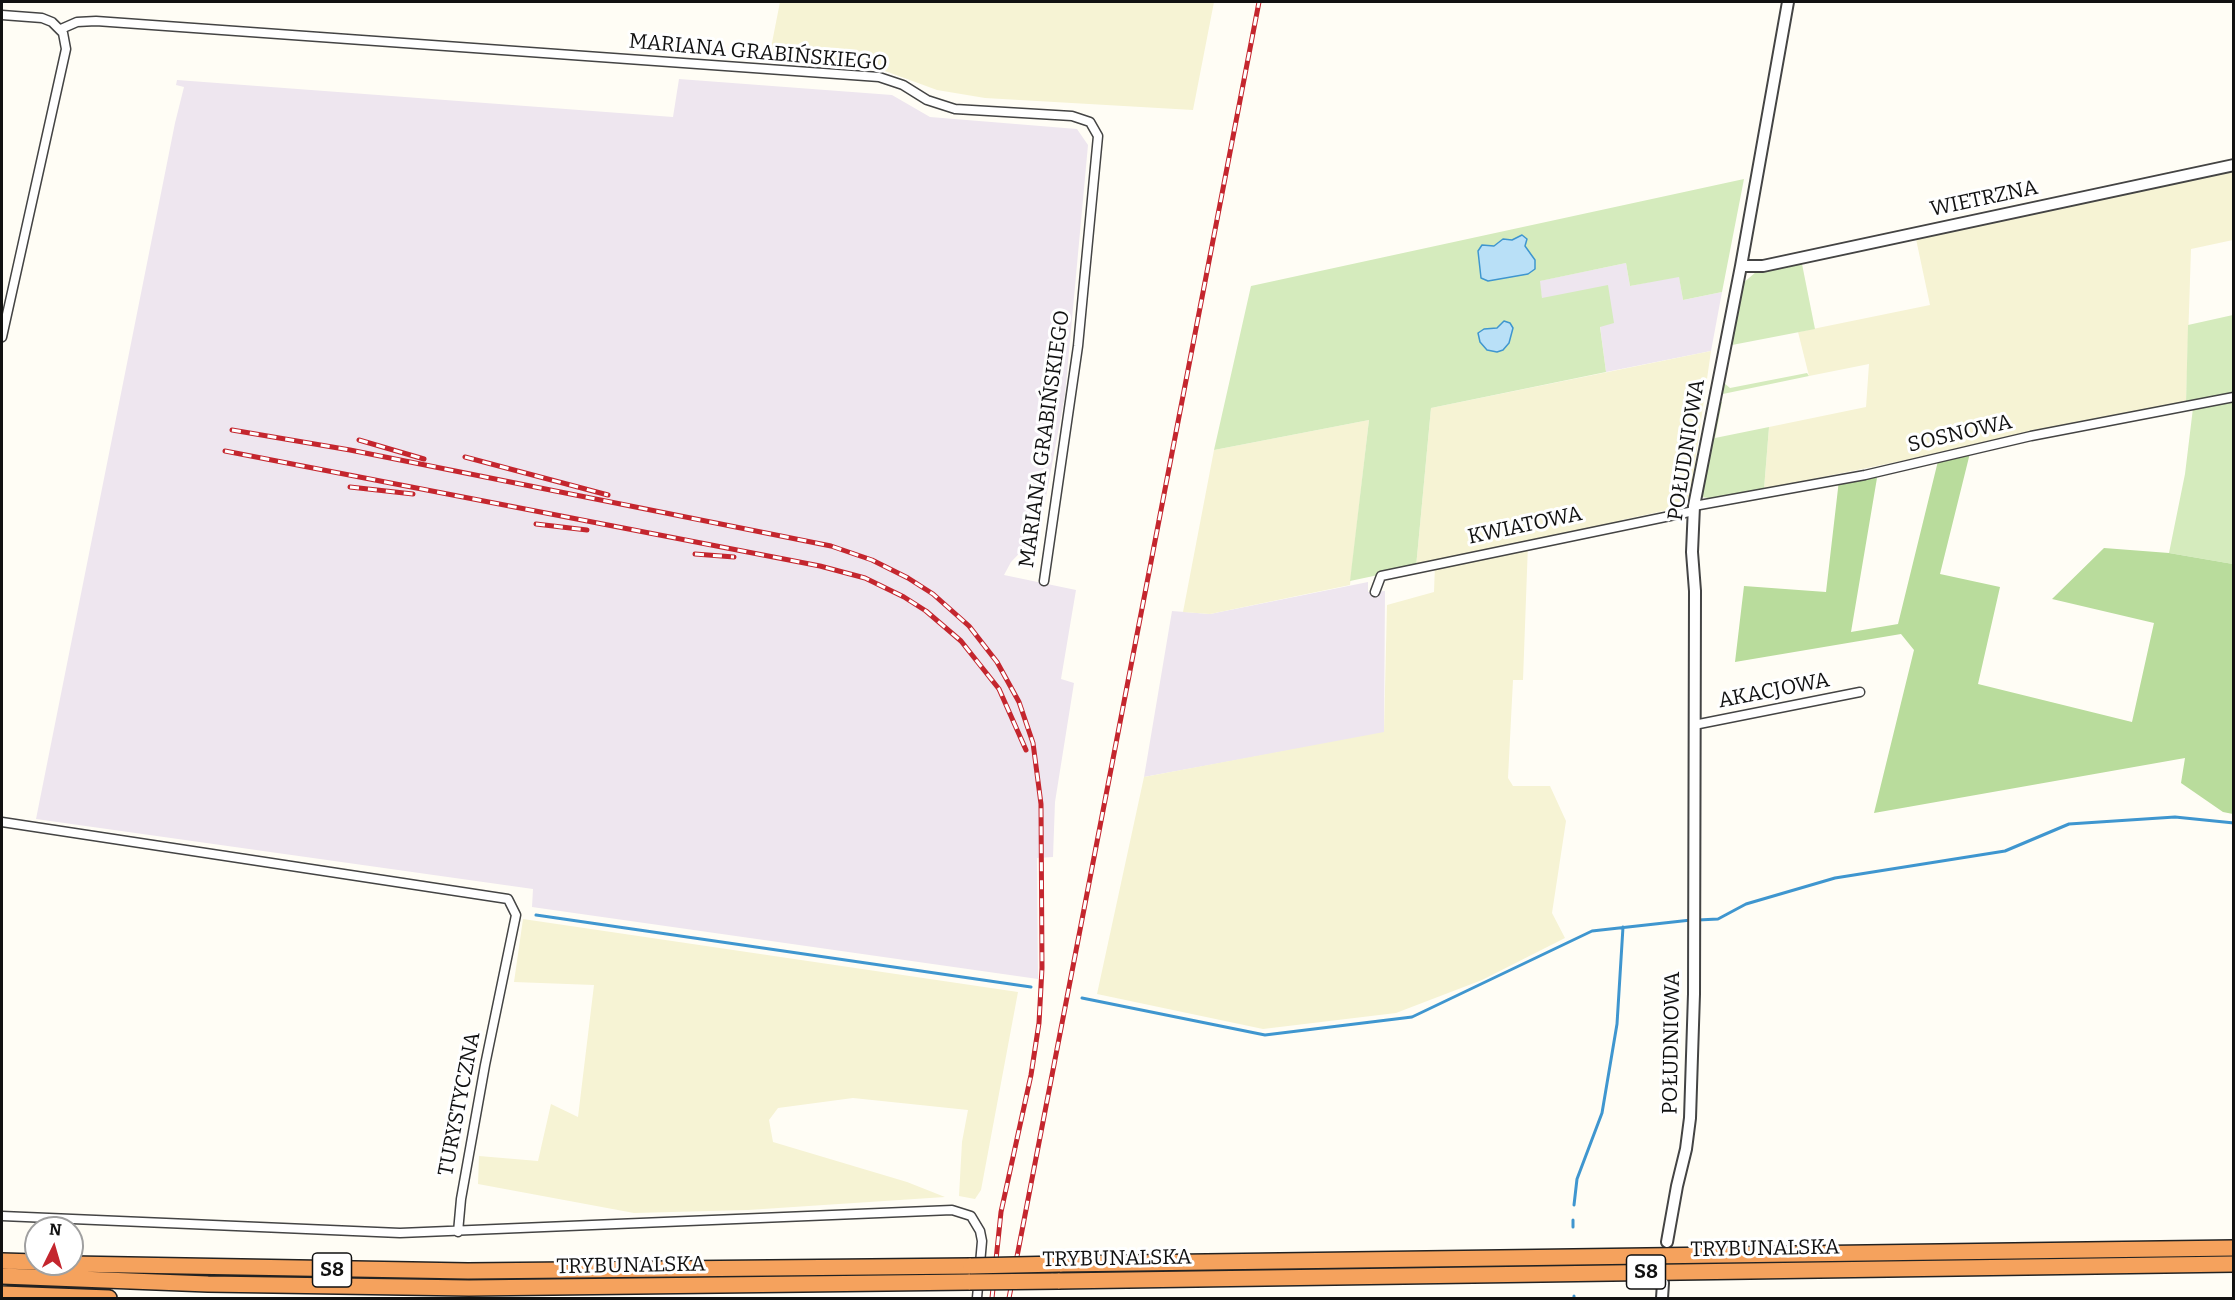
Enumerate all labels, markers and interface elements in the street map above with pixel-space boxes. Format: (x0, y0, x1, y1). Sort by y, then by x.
street label: MARIANA GRABIŃSKIEGO (628, 29, 888, 77)
street label: WIETRZNA (1928, 175, 2040, 223)
street label: MARIANA GRABIŃSKIEGO (1014, 309, 1076, 569)
street label: POŁUDNIOWA (1663, 378, 1711, 522)
street label: SOSNOWA (1905, 410, 2015, 458)
street label: KWIATOWA (1466, 502, 1584, 550)
street label: AKACJOWA (1716, 668, 1832, 714)
street label: POŁUDNIOWA (1658, 971, 1686, 1115)
street label: TURYSTYCZNA (434, 1030, 486, 1178)
north arrow (24, 1216, 84, 1276)
text: N (48, 1220, 62, 1240)
street label: TRYBUNALSKA (1690, 1235, 1840, 1263)
street label: TRYBUNALSKA (1042, 1245, 1192, 1273)
street label: TRYBUNALSKA (556, 1252, 706, 1280)
road number: S8 (312, 1253, 352, 1287)
road number: S8 (1626, 1255, 1666, 1289)

